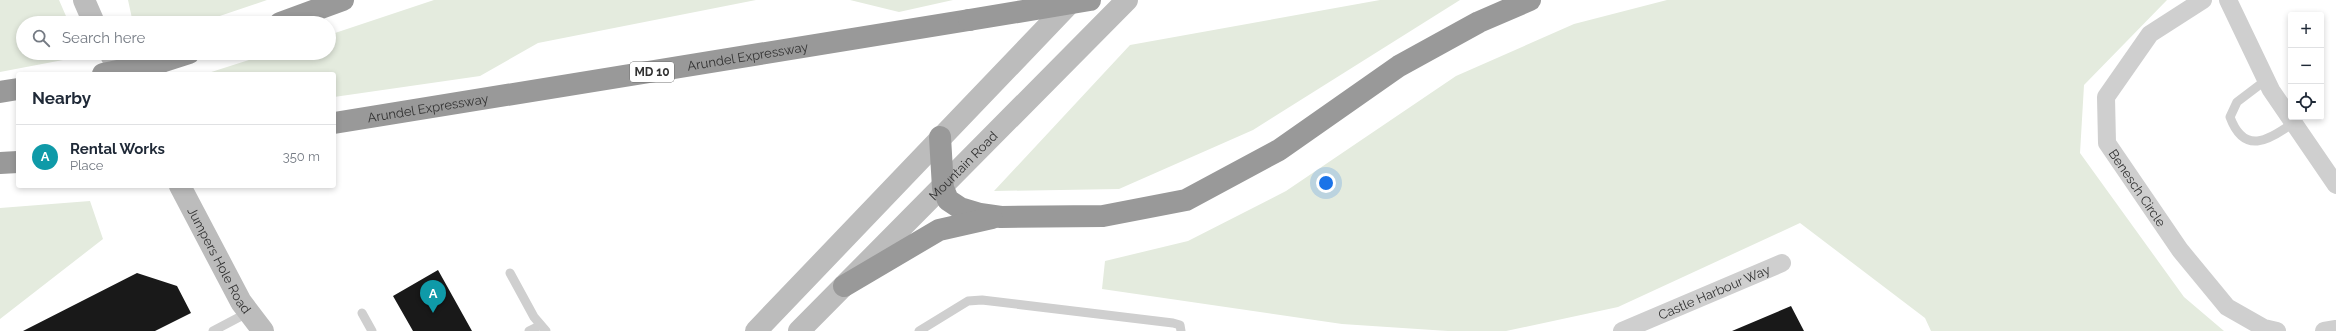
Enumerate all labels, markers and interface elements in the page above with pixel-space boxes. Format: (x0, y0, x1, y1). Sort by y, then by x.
map controls (2288, 12, 2324, 120)
button: + (2288, 12, 2324, 48)
search box (16, 16, 336, 60)
icon: search (30, 27, 52, 49)
text: Search here (62, 29, 145, 47)
street label: Arundel Expressway (686, 39, 809, 73)
button: − (2288, 48, 2324, 84)
road number: MD 10 (630, 62, 674, 82)
button: locate (2288, 84, 2324, 120)
text: Nearby (32, 88, 91, 108)
street label: Arundel Expressway (366, 91, 489, 125)
street label: Mountain Road (926, 128, 1000, 203)
text: Rental Works (70, 140, 165, 158)
street label: Benesch Circle (2106, 146, 2169, 230)
text: A (41, 149, 49, 164)
text: 350 m (283, 149, 320, 164)
text: Place (70, 158, 103, 173)
your location (1316, 173, 1336, 193)
street label: Jumpers Hole Road (185, 204, 254, 316)
street label: Castle Harbour Way (1656, 262, 1772, 322)
pin: A (420, 280, 446, 313)

